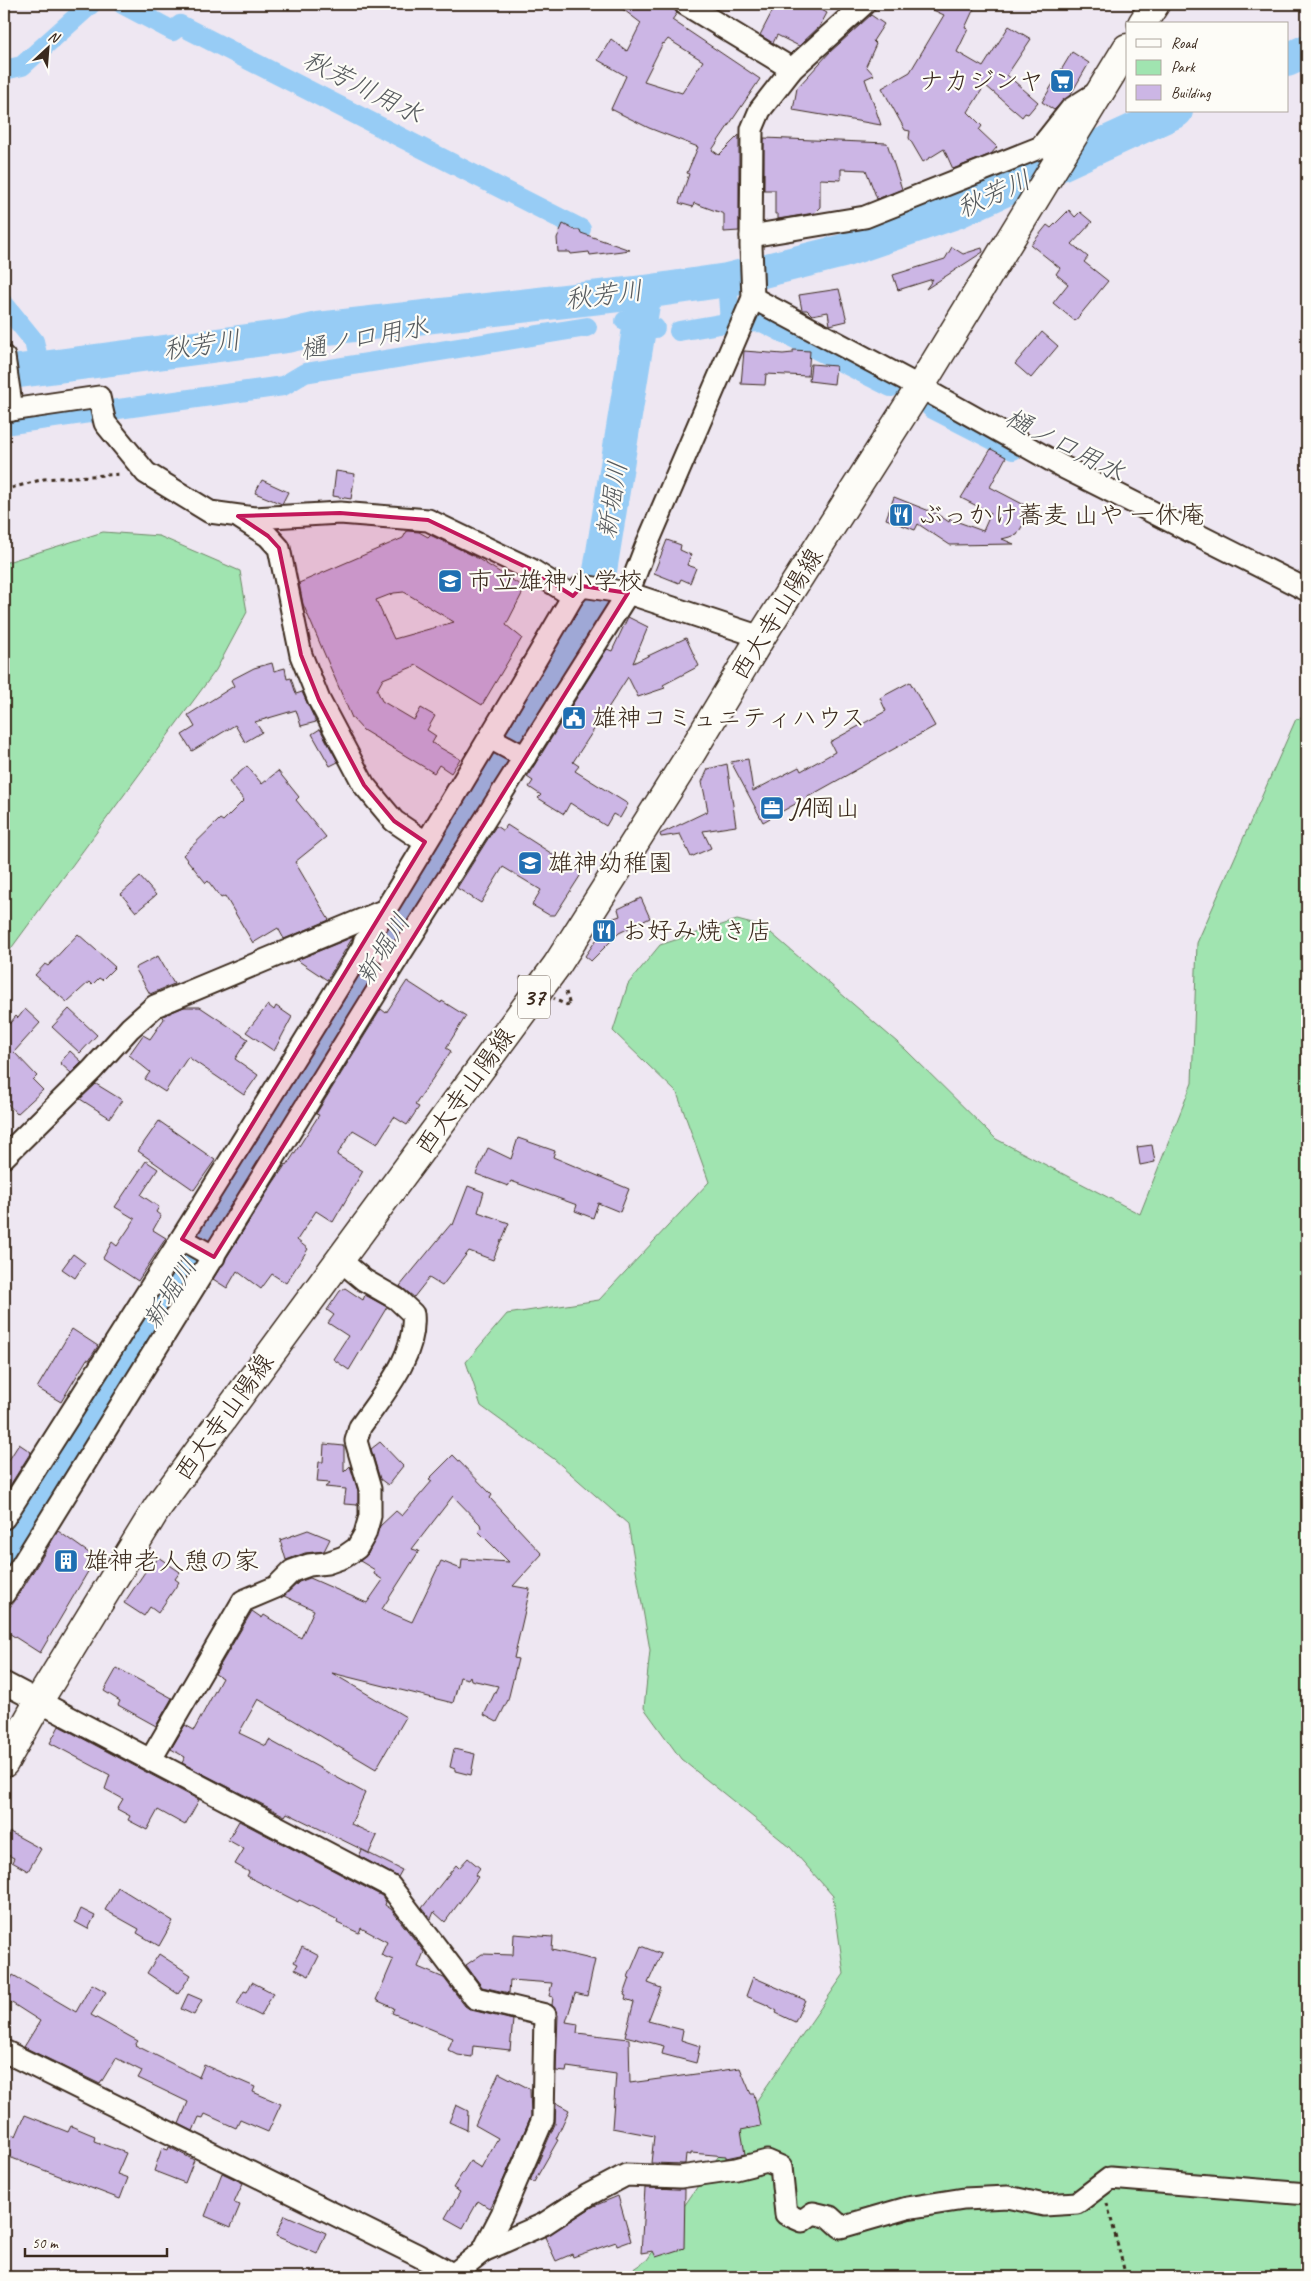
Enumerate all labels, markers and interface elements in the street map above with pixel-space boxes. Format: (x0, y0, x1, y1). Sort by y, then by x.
north arrow (22, 22, 72, 72)
legend (1126, 22, 1288, 112)
text: N (46, 27, 63, 47)
text: Road (1171, 34, 1198, 53)
water label: 秋芳川用水 (298, 43, 428, 131)
text: Park (1171, 58, 1196, 77)
place label: ナカジンヤ (919, 65, 1044, 97)
supermarket icon: ナカジンヤ (1049, 68, 1075, 94)
text: Building (1171, 84, 1211, 103)
water label: 秋芳川 (952, 163, 1036, 225)
water label: 秋芳川 (563, 274, 645, 316)
water label: 樋ノ口用水 (297, 309, 431, 367)
water label: 秋芳川 (161, 323, 243, 367)
water label: 樋ノ口用水 (1000, 401, 1130, 489)
water label: 新堀川 (590, 459, 634, 541)
place label: ぶっかけ蕎麦 山や 一休庵 (918, 499, 1205, 531)
restaurant icon: ぶっかけ蕎麦 山や 一休庵 (888, 502, 914, 528)
street label: 西大寺山陽線 (724, 542, 830, 686)
place label: 市立雄神小学校 (468, 565, 643, 597)
school or university icon: 市立雄神小学校 (437, 568, 463, 594)
place label: 雄神コミュニティハウス (592, 702, 866, 734)
public building icon: 雄神コミュニティハウス (561, 705, 587, 731)
place label: JA岡山 (789, 792, 860, 824)
office icon: JA岡山 (759, 795, 785, 821)
place label: 雄神幼稚園 (548, 847, 673, 879)
school or university icon: 雄神幼稚園 (517, 850, 543, 876)
water label: 新堀川 (348, 907, 418, 991)
place label: お好み焼き店 (622, 915, 772, 947)
restaurant icon: お好み焼き店 (591, 918, 617, 944)
road number: 37 (518, 976, 550, 1019)
street label: 西大寺山陽線 (408, 1021, 522, 1161)
water label: 新堀川 (135, 1251, 205, 1335)
street label: 西大寺山陽線 (167, 1347, 281, 1487)
place label: 雄神老人憩の家 (84, 1545, 259, 1577)
building icon: 雄神老人憩の家 (53, 1548, 79, 1574)
scale bar (25, 2226, 168, 2258)
text: 50 m (32, 2234, 59, 2253)

